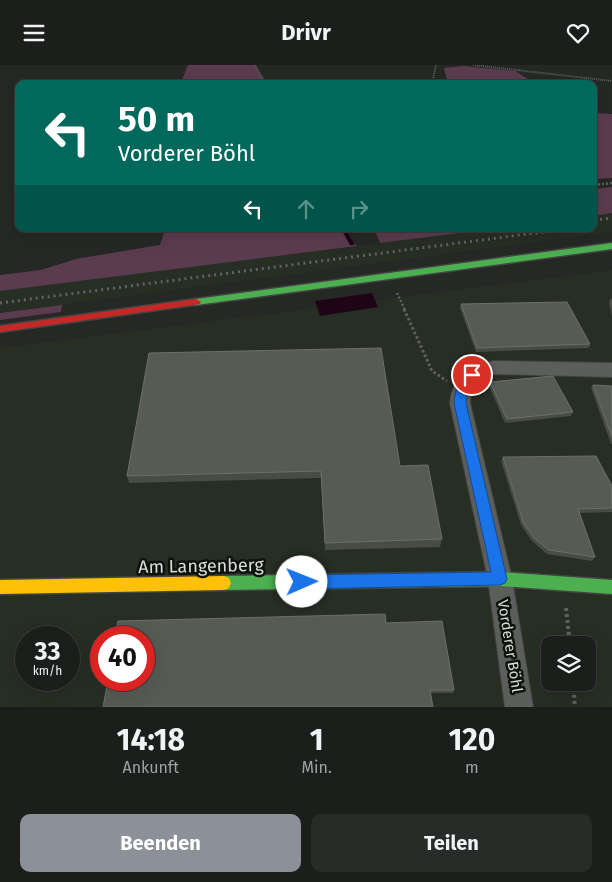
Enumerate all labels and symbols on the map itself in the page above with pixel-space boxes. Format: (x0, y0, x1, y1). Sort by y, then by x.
pin (451, 354, 493, 396)
street label: Am Langenberg (138, 554, 265, 578)
position arrow (275, 555, 327, 607)
street label: Vorderer Böhl (494, 598, 526, 694)
speed limit sign: 40 (90, 626, 155, 691)

